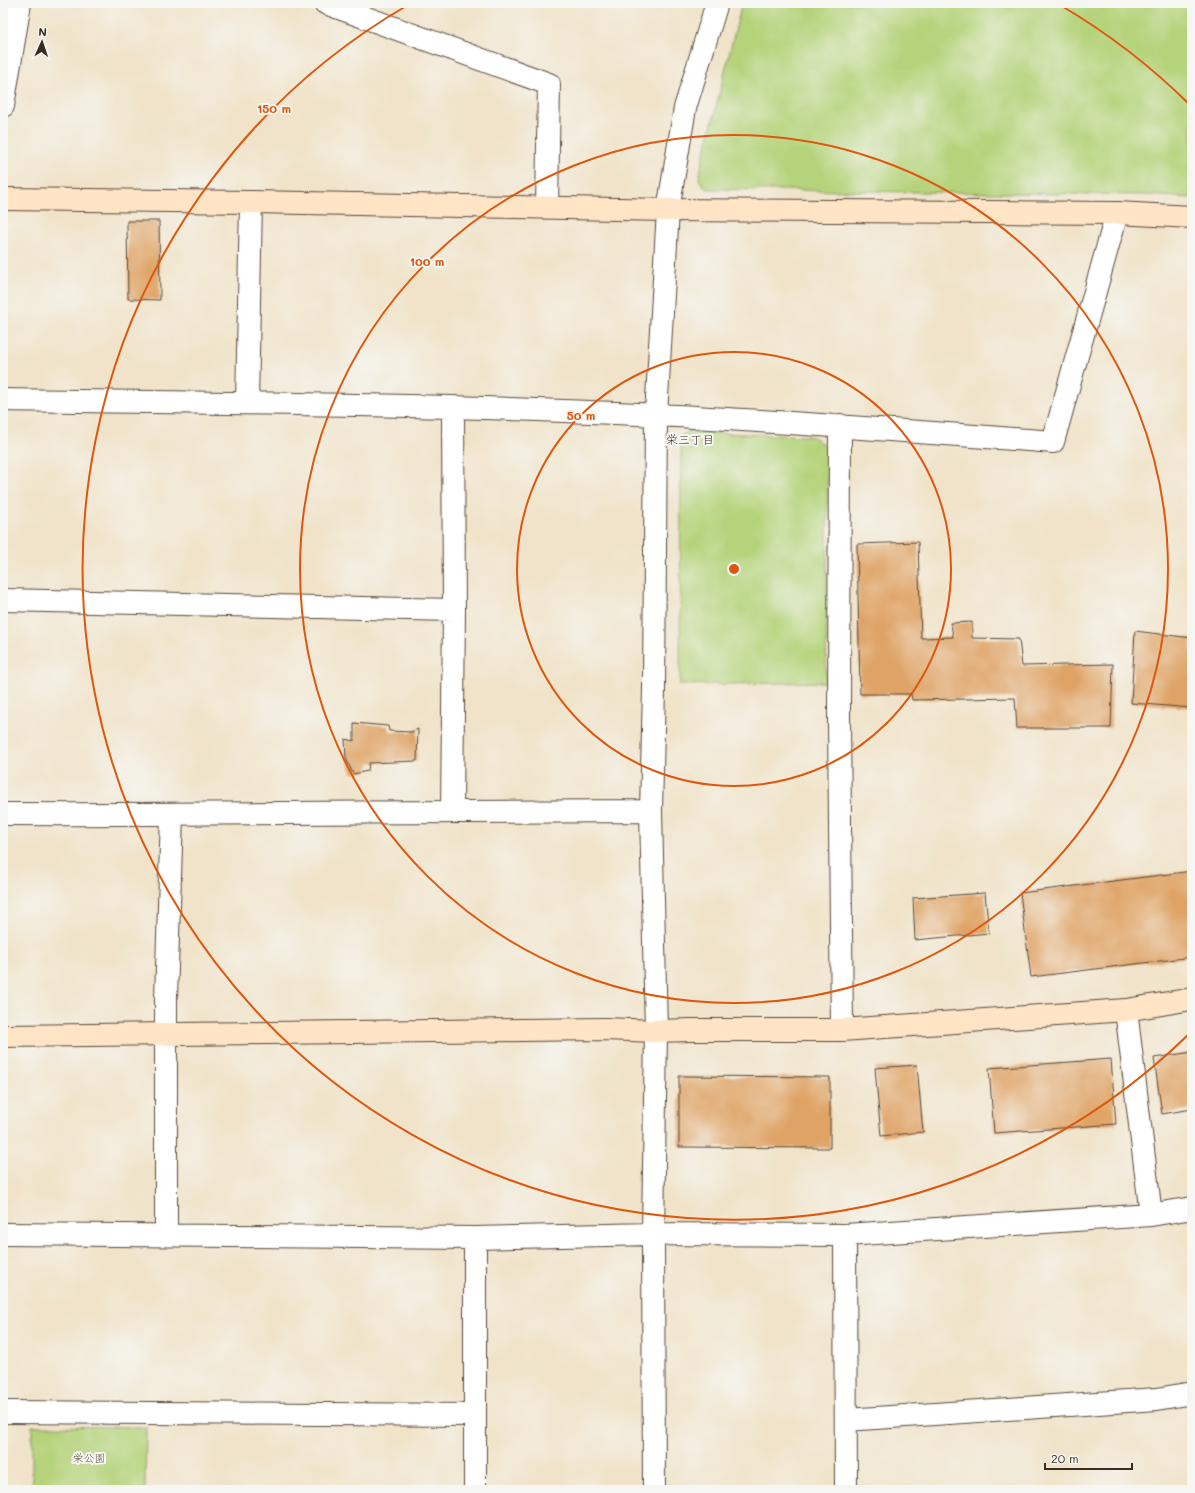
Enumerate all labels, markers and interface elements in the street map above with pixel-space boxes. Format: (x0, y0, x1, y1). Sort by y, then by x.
north arrow (22, 22, 62, 62)
text: N (38, 24, 47, 39)
text: 150 m (257, 100, 291, 116)
text: 100 m (410, 253, 444, 269)
text: 50 m (567, 407, 595, 423)
district label: 栄三丁目 (666, 431, 714, 447)
centre of rings (727, 562, 741, 576)
scale bar (1045, 1445, 1132, 1471)
park label: 栄公園 (73, 1450, 106, 1465)
text: 20 m (1051, 1450, 1079, 1466)

